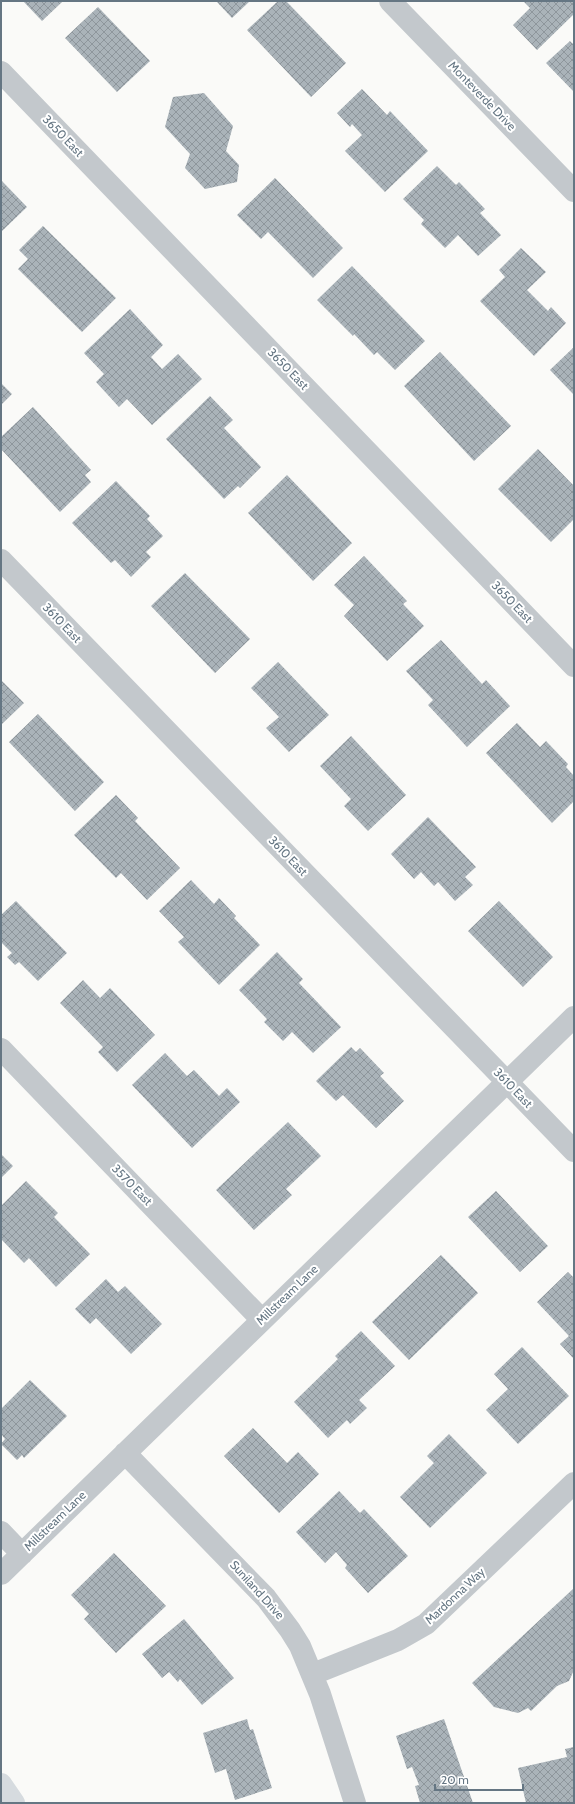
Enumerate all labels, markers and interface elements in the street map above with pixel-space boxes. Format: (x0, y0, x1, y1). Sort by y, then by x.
street label: Monteverde Drive (445, 58, 519, 134)
street label: 3650 East (40, 112, 87, 160)
street label: 3650 East (265, 345, 312, 393)
street label: 3650 East (489, 578, 536, 626)
street label: 3610 East (40, 600, 85, 646)
street label: 3610 East (266, 833, 311, 879)
street label: 3610 East (491, 1065, 536, 1111)
street label: 3570 East (109, 1161, 156, 1208)
street label: Millstream Lane (253, 1261, 321, 1328)
street label: Millstream Lane (21, 1487, 89, 1554)
street label: Suniland Drive (227, 1557, 288, 1622)
street label: Mardonna Way (422, 1564, 488, 1627)
scale bar (435, 1766, 523, 1792)
text: 20 m (441, 1772, 469, 1787)

